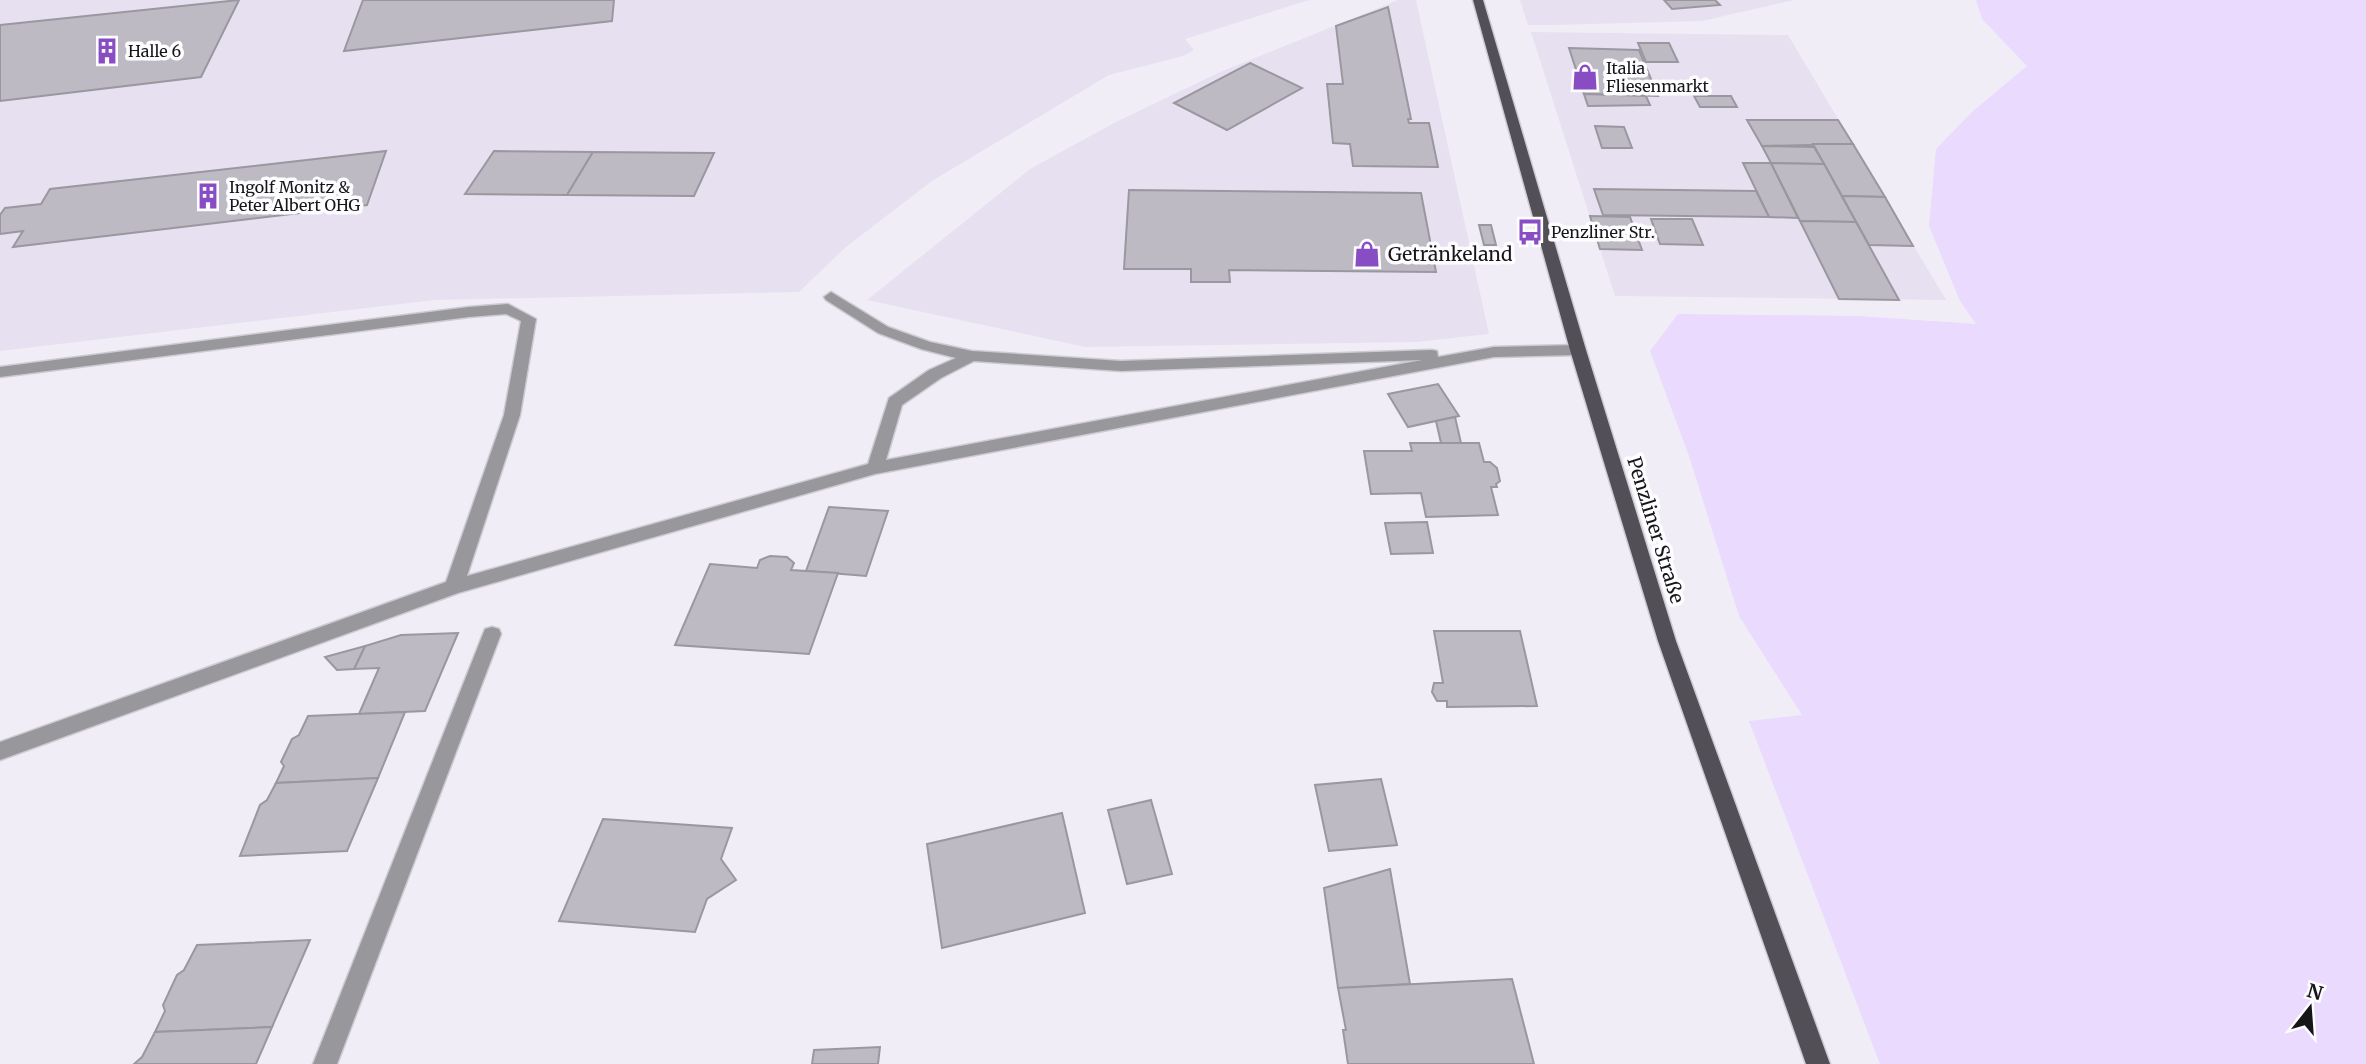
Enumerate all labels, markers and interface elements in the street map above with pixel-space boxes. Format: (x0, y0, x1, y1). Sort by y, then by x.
building icon: Halle 6 (92, 36, 122, 66)
place label: Halle 6 (128, 41, 181, 61)
place label: Italia Fliesenmarkt (1606, 58, 1710, 96)
shop icon: Italia Fliesenmarkt (1570, 62, 1600, 92)
place label: Ingolf Monitz & Peter Albert OHG (229, 177, 361, 215)
building icon: Ingolf Monitz & Peter Albert OHG (193, 181, 223, 211)
bus stop icon: Penzliner Str. (1515, 217, 1545, 247)
place label: Penzliner Str. (1551, 222, 1655, 242)
shop icon: Getränkeland (1352, 239, 1382, 269)
place label: Getränkeland (1388, 242, 1512, 266)
street label: Penzliner Straße (1622, 454, 1690, 606)
north arrow (2275, 973, 2345, 1043)
text: N (2304, 978, 2326, 1005)

